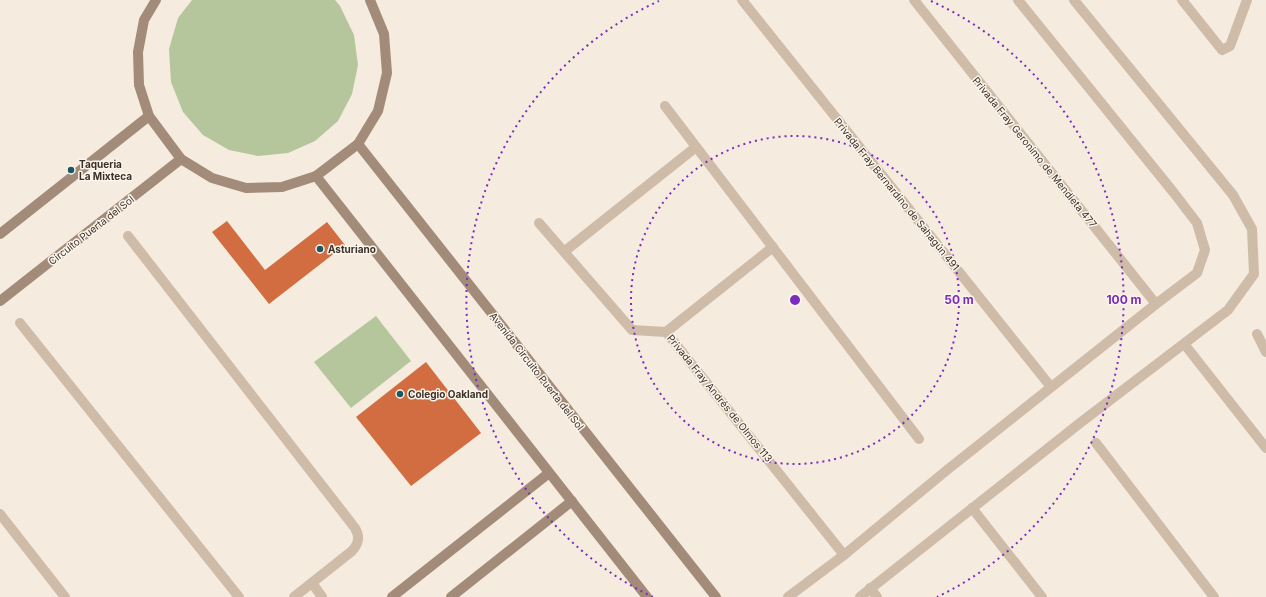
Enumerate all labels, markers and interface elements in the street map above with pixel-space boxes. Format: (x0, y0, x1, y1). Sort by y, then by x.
street label: Privada Fray Geronimo de Mendieta 477 (970, 74, 1100, 230)
street label: Privada Fray Bernardino de Sahagún 491 (832, 116, 962, 272)
place label: Taqueria La Mixteca (79, 158, 132, 182)
marker: Taqueria La Mixteca (66, 165, 76, 175)
street label: Circuito Puerta del Sol (46, 193, 136, 267)
place label: Asturiano (328, 243, 376, 255)
marker: Asturiano (315, 244, 325, 254)
text: 50 m (944, 292, 974, 307)
text: 100 m (1106, 292, 1142, 307)
centre of rings (788, 293, 802, 307)
street label: Avenida Circuito Puerta del Sol (487, 310, 587, 432)
street label: Privada Fray Andrés de Olmos 113 (665, 332, 775, 464)
place label: Colegio Oakland (408, 388, 488, 401)
marker: Colegio Oakland (395, 389, 405, 399)

